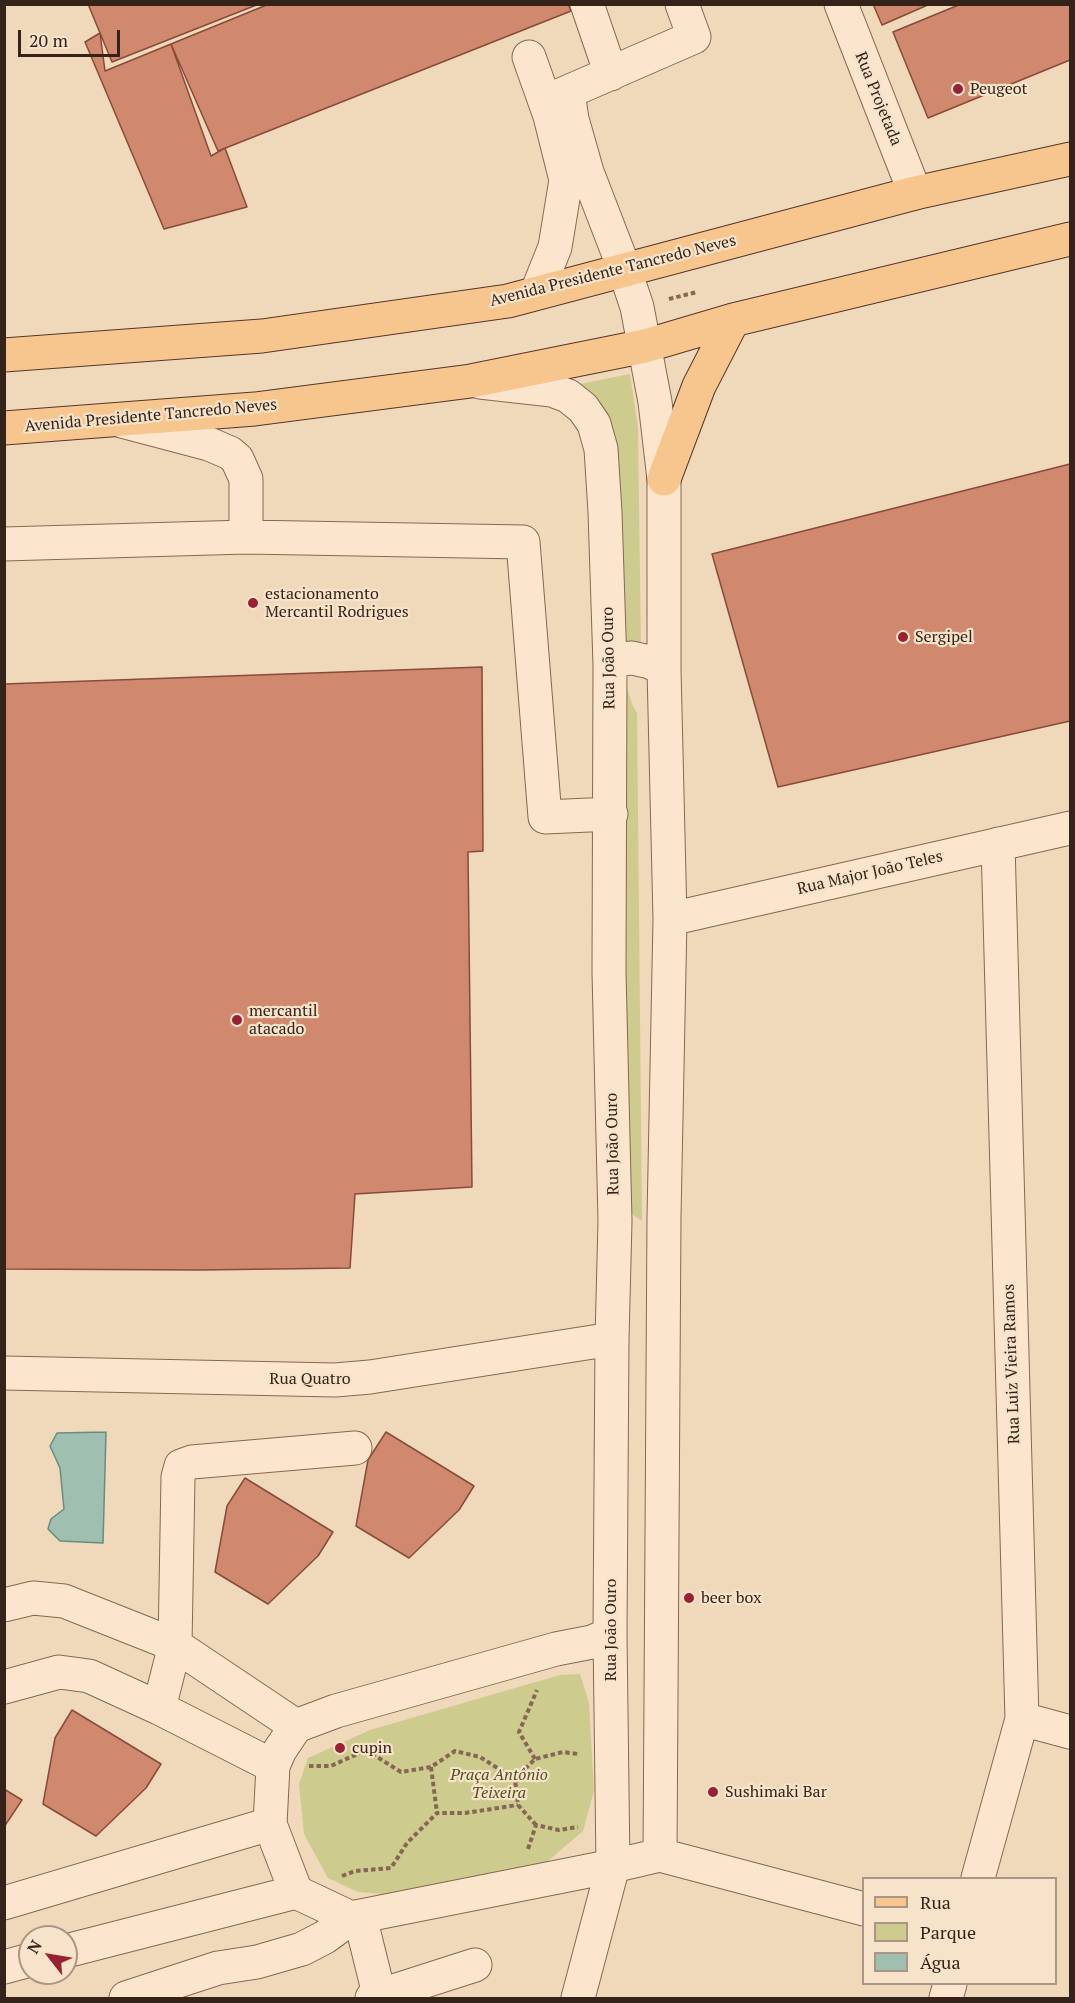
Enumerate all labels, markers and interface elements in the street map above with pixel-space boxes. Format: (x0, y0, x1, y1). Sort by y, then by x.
scale bar (21, 18, 123, 56)
text: 20 m (29, 28, 68, 52)
street label: Rua Projetada (850, 49, 906, 149)
place label: Peugeot (970, 79, 1027, 99)
marker: Peugeot (951, 82, 965, 96)
street label: Avenida Presidente Tancredo Neves (488, 231, 738, 311)
street label: Avenida Presidente Tancredo Neves (24, 395, 278, 437)
place label: estacionamento Mercantil Rodrigues (265, 584, 409, 622)
marker: estacionamento Mercantil Rodrigues (246, 596, 260, 610)
street label: Rua João Ouro (599, 607, 619, 709)
place label: Sergipel (915, 627, 973, 647)
marker: Sergipel (896, 630, 910, 644)
street label: Rua Major João Teles (795, 847, 945, 899)
place label: mercantil atacado (249, 1001, 318, 1039)
marker: mercantil atacado (230, 1013, 244, 1027)
street label: Rua João Ouro (603, 1093, 623, 1195)
street label: Rua Luiz Vieira Ramos (1000, 1284, 1024, 1444)
street label: Rua Quatro (269, 1369, 351, 1389)
street label: Rua João Ouro (601, 1579, 621, 1681)
place label: beer box (701, 1588, 762, 1608)
marker: beer box (682, 1591, 696, 1605)
place label: cupin (352, 1738, 392, 1758)
marker: cupin (333, 1741, 347, 1755)
park label: Praça Antônio Teixeira (450, 1765, 548, 1803)
place label: Sushimaki Bar (725, 1782, 827, 1802)
marker: Sushimaki Bar (706, 1785, 720, 1799)
legend (862, 1877, 1057, 1985)
text: Rua (920, 1890, 951, 1914)
text: Parque (920, 1920, 976, 1944)
north arrow (18, 1925, 78, 1985)
text: N (22, 1936, 47, 1958)
text: Água (920, 1950, 961, 1974)

